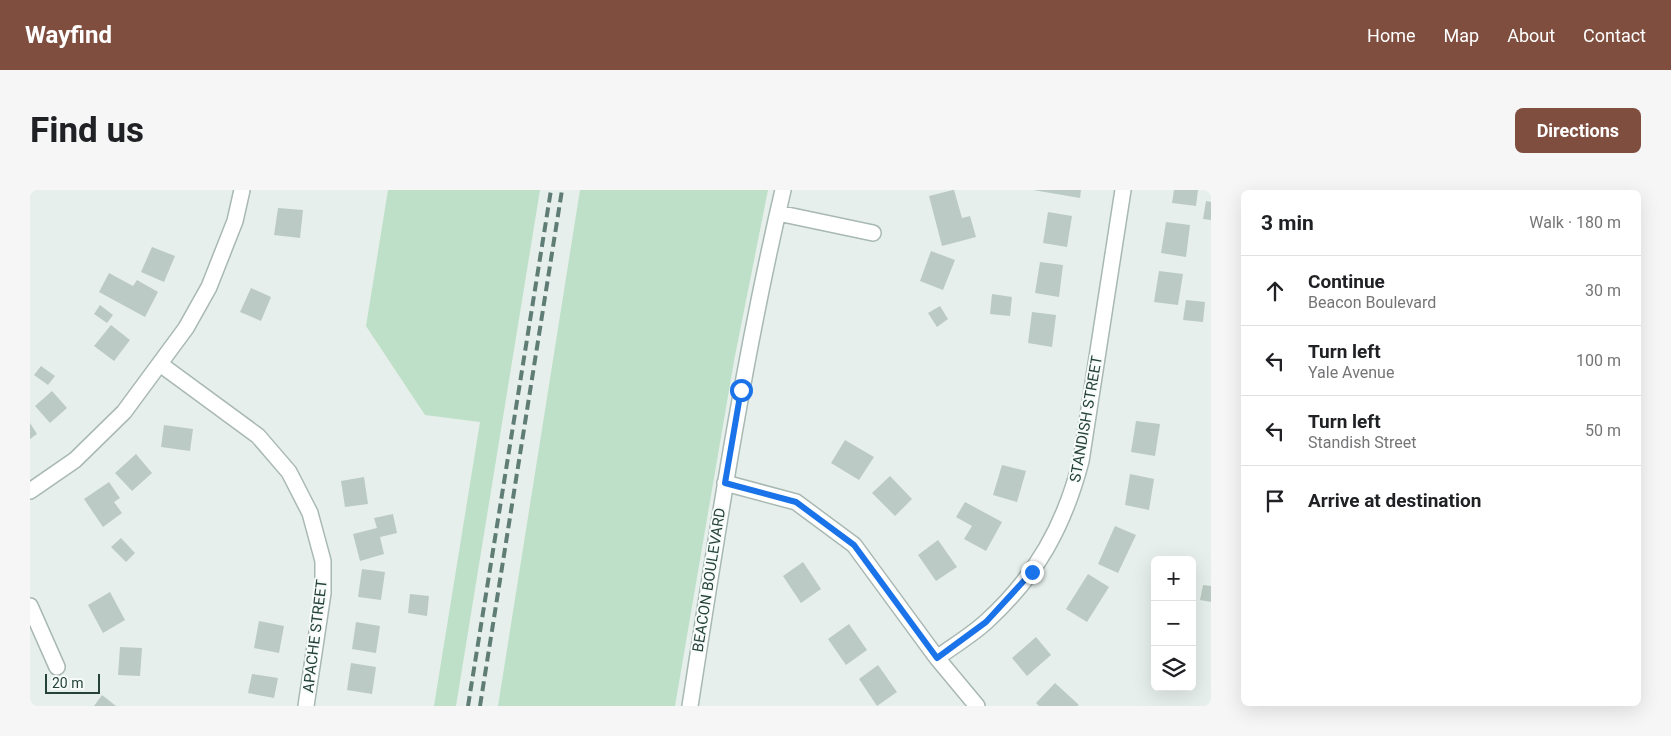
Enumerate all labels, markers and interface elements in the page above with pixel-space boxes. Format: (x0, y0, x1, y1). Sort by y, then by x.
text: Wayfind (25, 21, 112, 49)
text: Home (1367, 25, 1416, 46)
text: Map (1444, 25, 1479, 46)
text: About (1507, 25, 1555, 46)
text: Contact (1583, 25, 1646, 46)
button: Directions (1515, 108, 1641, 153)
text: Find us (30, 110, 144, 151)
text: 3 min (1261, 211, 1314, 235)
text: Walk · 180 m (1529, 213, 1621, 232)
text: Continue (1308, 270, 1385, 293)
icon: ahead (1261, 277, 1289, 305)
text: 30 m (1585, 281, 1621, 300)
text: Beacon Boulevard (1308, 293, 1436, 312)
text: Turn left (1308, 340, 1381, 363)
icon: left (1261, 347, 1289, 375)
text: 100 m (1576, 351, 1621, 370)
street label: STANDISH STREET (1066, 354, 1106, 484)
text: Yale Avenue (1308, 363, 1394, 382)
route start (730, 379, 753, 402)
text: Turn left (1308, 410, 1381, 433)
icon: left (1261, 417, 1289, 445)
text: 50 m (1585, 421, 1621, 440)
text: Standish Street (1308, 433, 1416, 452)
icon: arrive (1261, 487, 1289, 515)
text: Arrive at destination (1308, 489, 1481, 512)
street label: BEACON BOULEVARD (689, 507, 729, 653)
map controls (1151, 556, 1196, 691)
button: + (1151, 556, 1196, 601)
route end (1021, 561, 1044, 584)
street label: APACHE STREET (299, 578, 331, 694)
button: − (1151, 601, 1196, 646)
button: layers (1151, 646, 1196, 691)
scale bar (45, 671, 100, 694)
text: 20 m (52, 675, 84, 691)

